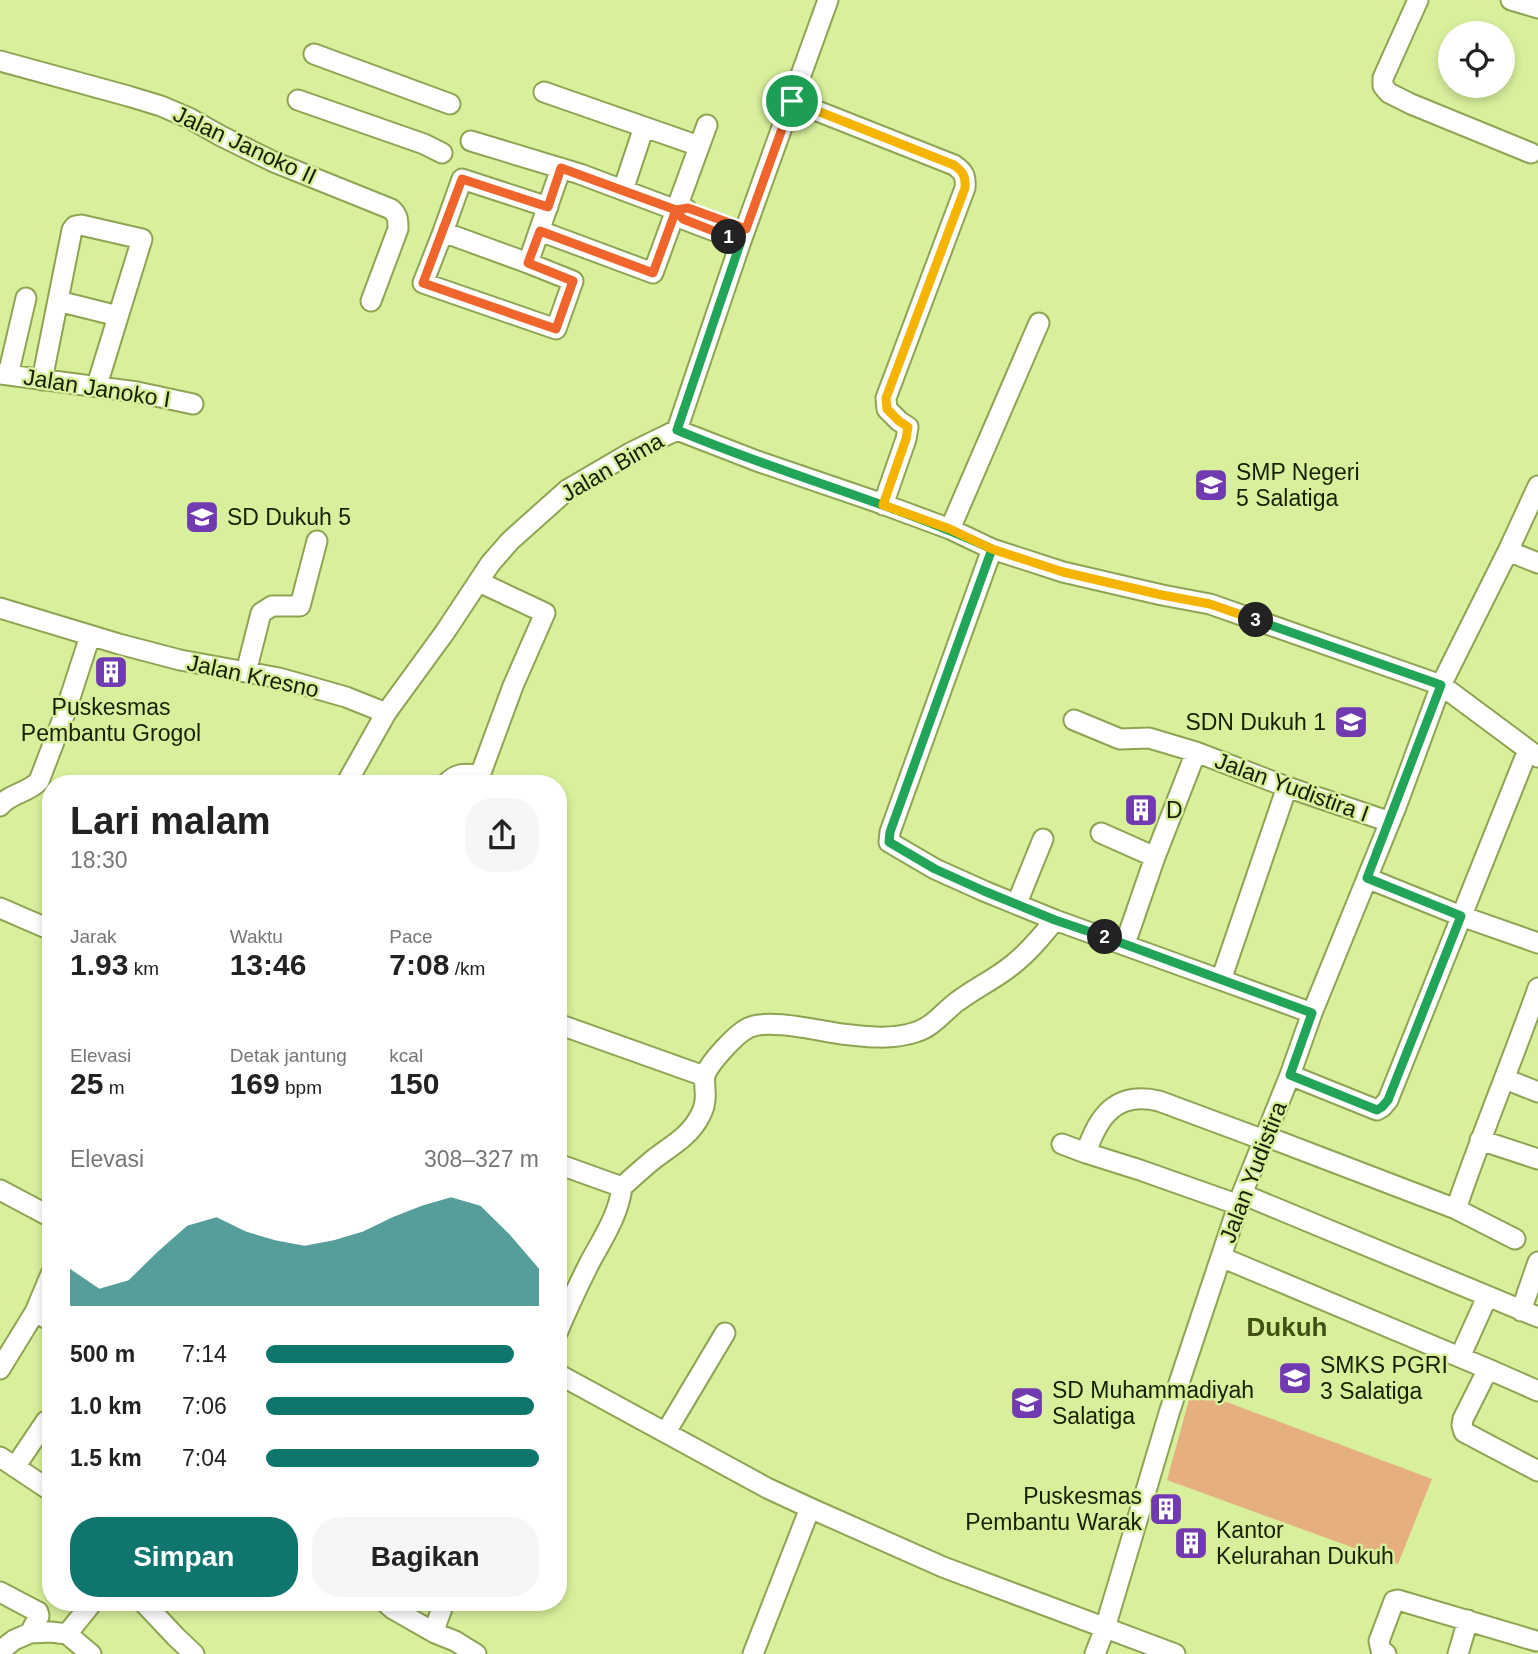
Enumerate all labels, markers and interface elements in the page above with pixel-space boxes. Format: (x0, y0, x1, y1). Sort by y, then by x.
map controls (1438, 21, 1515, 98)
button: locate (1438, 21, 1515, 98)
pin (762, 71, 822, 131)
icon: arrive (773, 82, 811, 120)
street label: Jalan Janoko II (169, 101, 321, 189)
pin: 1 (712, 219, 746, 254)
text: 1 (723, 226, 734, 247)
street label: Jalan Janoko I (22, 364, 172, 412)
street label: Jalan Bima (556, 427, 668, 507)
place label: SMP Negeri 5 Salatiga (1236, 459, 1360, 511)
school or university icon: SMP Negeri 5 Salatiga (1192, 466, 1230, 504)
school or university icon: SD Dukuh 5 (183, 498, 221, 536)
place label: SD Dukuh 5 (227, 504, 351, 530)
pin: 3 (1238, 602, 1274, 638)
text: 3 (1250, 609, 1261, 630)
street label: Jalan Kresno (185, 649, 321, 703)
building icon: Puskesmas Pembantu Grogol (92, 653, 130, 691)
place label: Puskesmas Pembantu Grogol (21, 694, 201, 746)
school or university icon: SDN Dukuh 1 (1332, 703, 1370, 741)
place label: SDN Dukuh 1 (1185, 709, 1326, 735)
street label: Jalan Yudistira I (1211, 747, 1373, 827)
building icon: D (1122, 791, 1160, 829)
place label: D (1166, 797, 1183, 823)
button: share (465, 798, 539, 872)
text: Lari malam (70, 800, 271, 842)
text: 18:30 (70, 847, 128, 873)
pin: 2 (1088, 920, 1122, 954)
text: Jarak (70, 926, 116, 947)
text: Waktu (230, 926, 283, 947)
text: Pace (389, 926, 433, 947)
text: 2 (1099, 926, 1110, 947)
text: 1.93 (70, 948, 128, 981)
text: 13:46 (230, 948, 306, 981)
text: 7:08 (389, 948, 449, 981)
text: km (128, 958, 159, 979)
text: /km (449, 958, 485, 979)
text: Elevasi (70, 1045, 131, 1066)
text: Detak jantung (230, 1045, 347, 1066)
text: kcal (389, 1045, 423, 1066)
text: 25 (70, 1067, 103, 1100)
text: 169 (230, 1067, 280, 1100)
text: 150 (389, 1067, 439, 1100)
text: m (103, 1077, 124, 1098)
text: bpm (280, 1077, 322, 1098)
street label: Jalan Yudistira (1214, 1098, 1292, 1246)
text: Elevasi (70, 1146, 144, 1172)
text: 308–327 m (424, 1146, 539, 1172)
district label: Dukuh (1247, 1312, 1327, 1342)
text: 500 m (70, 1341, 135, 1367)
text: 7:14 (182, 1341, 227, 1367)
place label: SMKS PGRI 3 Salatiga (1320, 1352, 1448, 1404)
school or university icon: SMKS PGRI 3 Salatiga (1276, 1359, 1314, 1397)
place label: SD Muhammadiyah Salatiga (1052, 1377, 1254, 1429)
school or university icon: SD Muhammadiyah Salatiga (1008, 1384, 1046, 1422)
text: 1.0 km (70, 1393, 142, 1419)
text: 7:06 (182, 1393, 227, 1419)
text: 1.5 km (70, 1445, 142, 1471)
text: 7:04 (182, 1445, 227, 1471)
place label: Puskesmas Pembantu Warak (965, 1483, 1142, 1535)
building icon: Puskesmas Pembantu Warak (1147, 1490, 1185, 1528)
button: Simpan (70, 1517, 298, 1597)
button: Bagikan (312, 1517, 539, 1597)
place label: Kantor Kelurahan Dukuh (1216, 1517, 1394, 1569)
building icon: Kantor Kelurahan Dukuh (1172, 1524, 1210, 1562)

